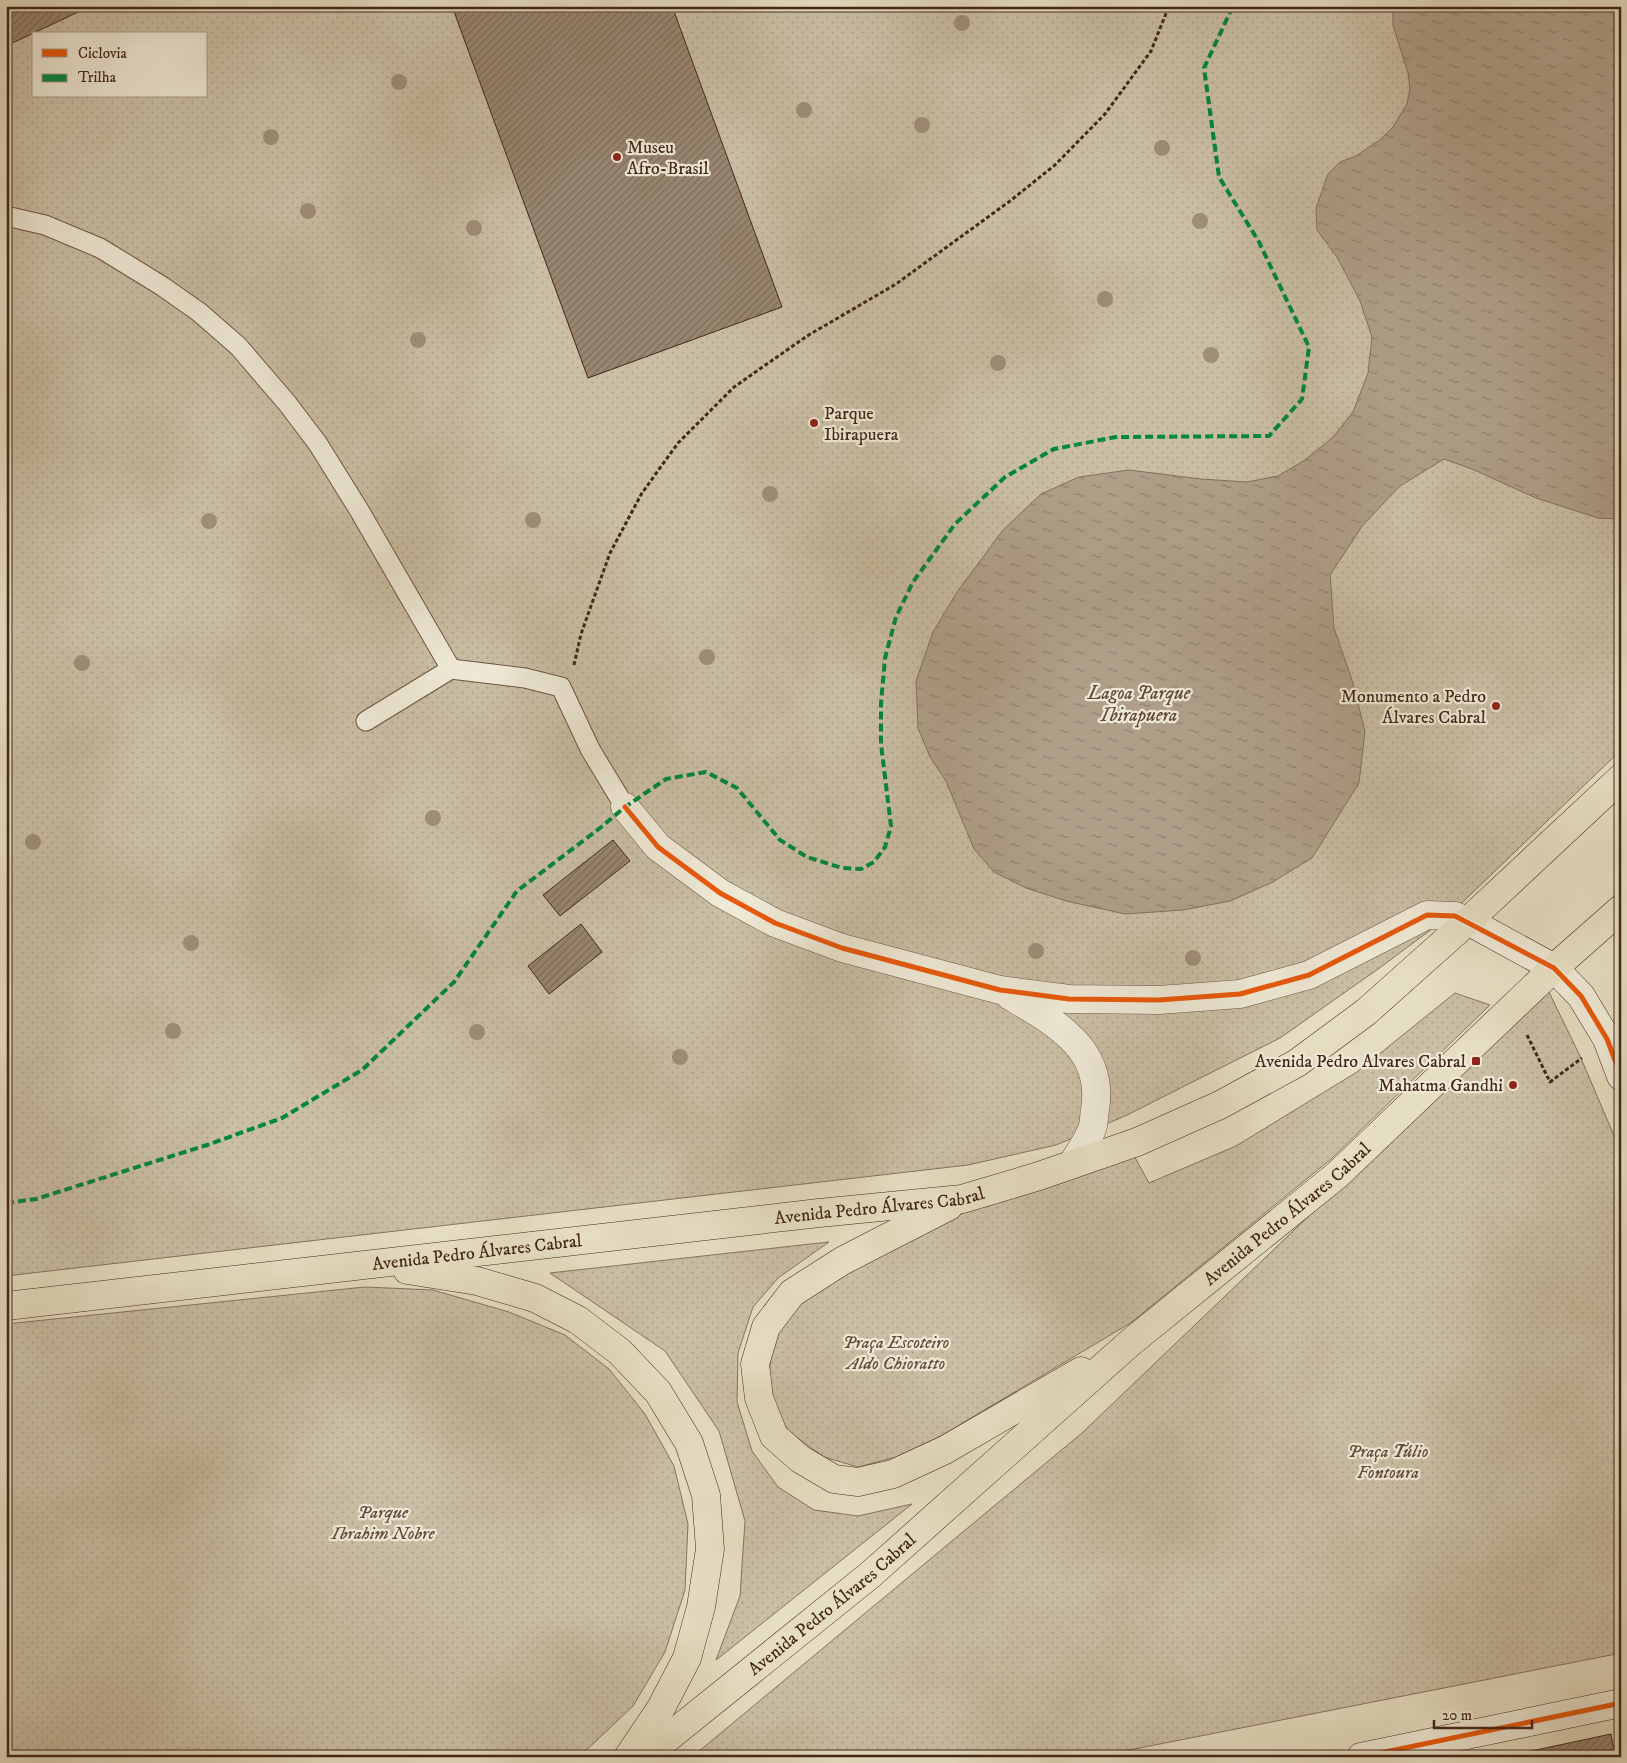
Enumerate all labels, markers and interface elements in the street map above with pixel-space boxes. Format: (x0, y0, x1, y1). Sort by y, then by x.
legend (32, 32, 208, 98)
text: Ciclovia (78, 44, 127, 63)
text: Trilha (78, 68, 117, 87)
place label: Museu Afro-Brasil (627, 137, 709, 180)
marker: Museu Afro-Brasil (611, 151, 623, 163)
place label: Parque Ibirapuera (824, 403, 899, 446)
marker: Parque Ibirapuera (808, 417, 820, 429)
water label: Lagoa Parque Ibirapuera (1087, 682, 1191, 728)
place label: Monumento a Pedro Álvares Cabral (1341, 686, 1487, 729)
marker: Monumento a Pedro Álvares Cabral (1490, 700, 1502, 712)
place label: Avenida Pedro Alvares Cabral (1255, 1051, 1467, 1073)
marker: Avenida Pedro Alvares Cabral (1470, 1055, 1482, 1067)
place label: Mahatma Gandhi (1378, 1075, 1503, 1097)
marker: Mahatma Gandhi (1507, 1079, 1519, 1091)
street label: Avenida Pedro Álvares Cabral (1200, 1138, 1376, 1291)
street label: Avenida Pedro Álvares Cabral (773, 1183, 988, 1230)
street label: Avenida Pedro Álvares Cabral (371, 1230, 584, 1276)
park label: Praça Escoteiro Aldo Chioratto (843, 1332, 950, 1375)
park label: Praça Túlio Fontoura (1348, 1441, 1429, 1484)
park label: Parque Ibrahim Nobre (330, 1502, 435, 1545)
street label: Avenida Pedro Álvares Cabral (744, 1529, 921, 1681)
scale bar (1434, 1698, 1532, 1730)
text: 20 m (1442, 1706, 1472, 1725)

